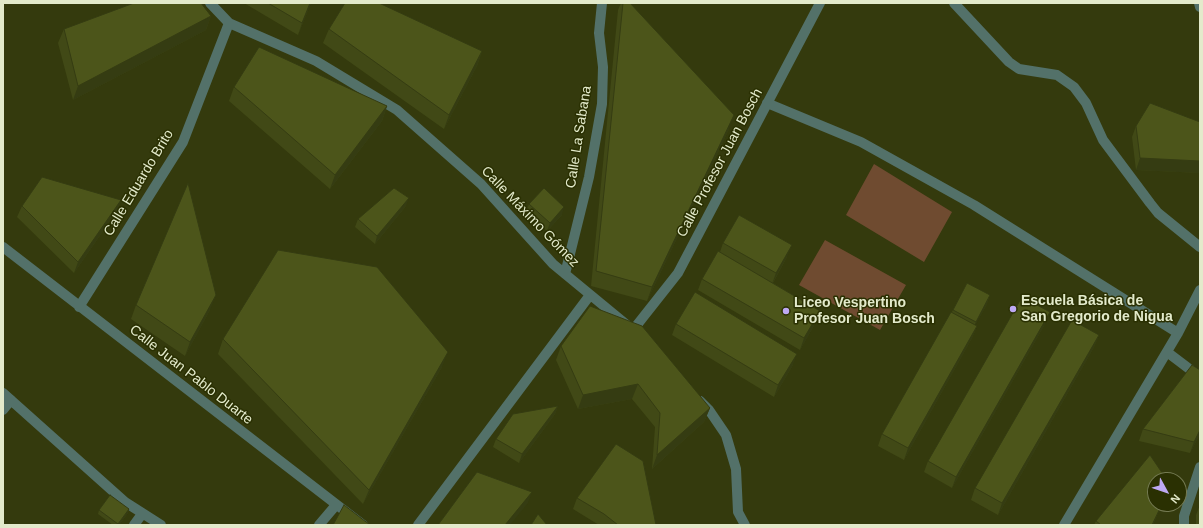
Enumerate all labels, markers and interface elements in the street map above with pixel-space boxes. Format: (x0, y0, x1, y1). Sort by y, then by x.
street label: Calle La Sabana (563, 85, 595, 189)
street label: Calle Profesor Juan Bosch (674, 86, 766, 240)
street label: Calle Eduardo Brito (101, 127, 177, 239)
street label: Calle Máximo Gómez (477, 163, 583, 271)
place label: Escuela Básica de San Gregorio de Nigua (1021, 293, 1173, 326)
place label: Liceo Vespertino Profesor Juan Bosch (794, 295, 935, 328)
marker: Escuela Básica de San Gregorio de Nigua (1008, 304, 1018, 314)
marker: Liceo Vespertino Profesor Juan Bosch (781, 306, 791, 316)
street label: Calle Juan Pablo Duarte (126, 322, 256, 428)
north arrow (1147, 472, 1187, 512)
text: N (1168, 492, 1183, 506)

